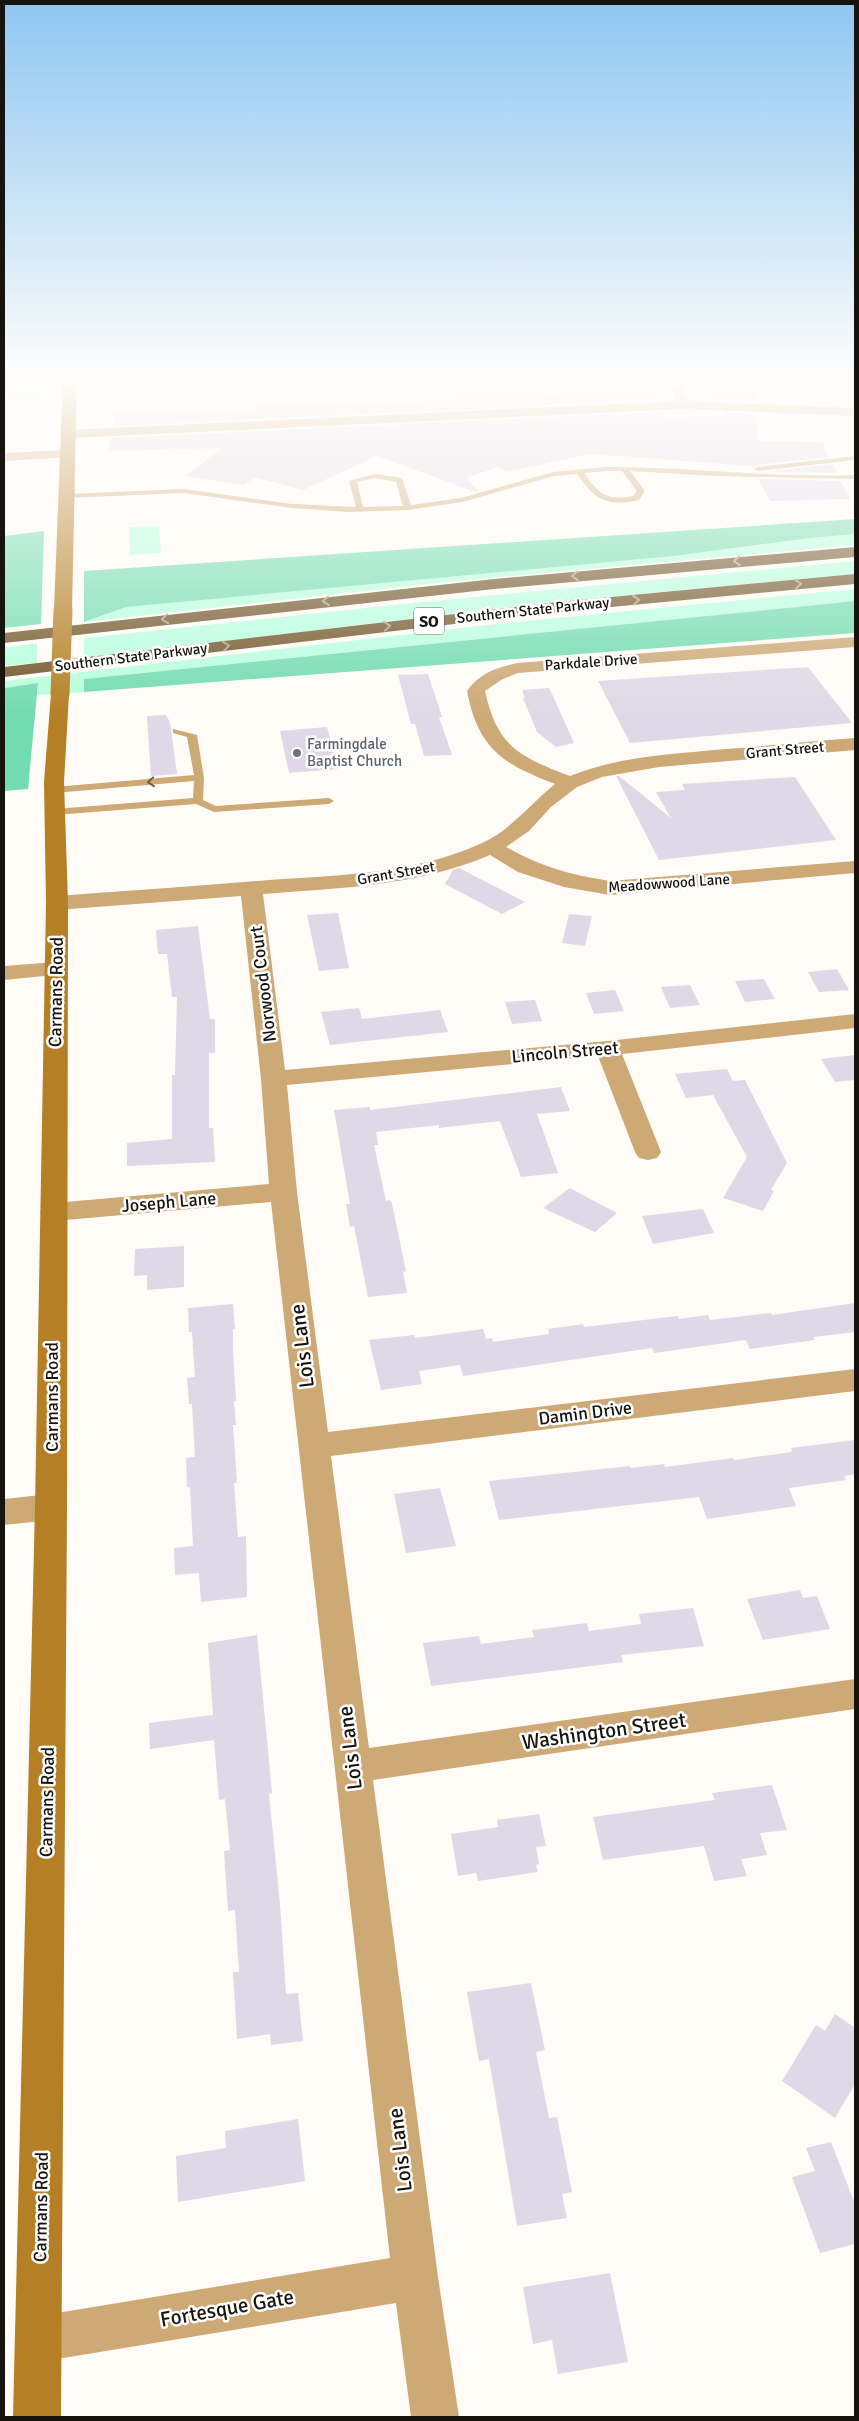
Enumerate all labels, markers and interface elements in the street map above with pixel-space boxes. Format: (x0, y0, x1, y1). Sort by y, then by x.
one-way arrow (733, 556, 741, 567)
one-way arrow (571, 570, 579, 581)
one-way arrow (794, 579, 802, 590)
street label: Southern State Parkway (456, 593, 610, 627)
one-way arrow (632, 594, 640, 605)
one-way arrow (322, 595, 330, 606)
road number: SO (414, 608, 444, 634)
one-way arrow (160, 613, 168, 624)
one-way arrow (384, 621, 392, 632)
street label: Southern State Parkway (54, 639, 208, 675)
one-way arrow (222, 641, 230, 651)
street label: Parkdale Drive (544, 650, 638, 674)
place label: Farmingdale Baptist Church (307, 735, 402, 770)
street label: Grant Street (745, 738, 825, 762)
marker: Farmingdale Baptist Church (291, 747, 303, 759)
one-way arrow (146, 776, 154, 787)
street label: Grant Street (356, 857, 436, 889)
street label: Meadowwood Lane (607, 870, 731, 896)
street label: Norwood Court (245, 925, 281, 1043)
street label: Carmans Road (44, 937, 68, 1047)
street label: Lincoln Street (511, 1036, 619, 1068)
street label: Joseph Lane (121, 1187, 217, 1217)
street label: Lois Lane (284, 1303, 320, 1389)
street label: Carmans Road (41, 1342, 63, 1452)
street label: Damin Drive (537, 1396, 633, 1430)
street label: Lois Lane (332, 1705, 368, 1791)
street label: Washington Street (520, 1707, 688, 1755)
street label: Carmans Road (35, 1747, 59, 1857)
street label: Lois Lane (382, 2107, 418, 2193)
street label: Carmans Road (29, 2152, 53, 2262)
street label: Fortesque Gate (158, 2283, 296, 2333)

